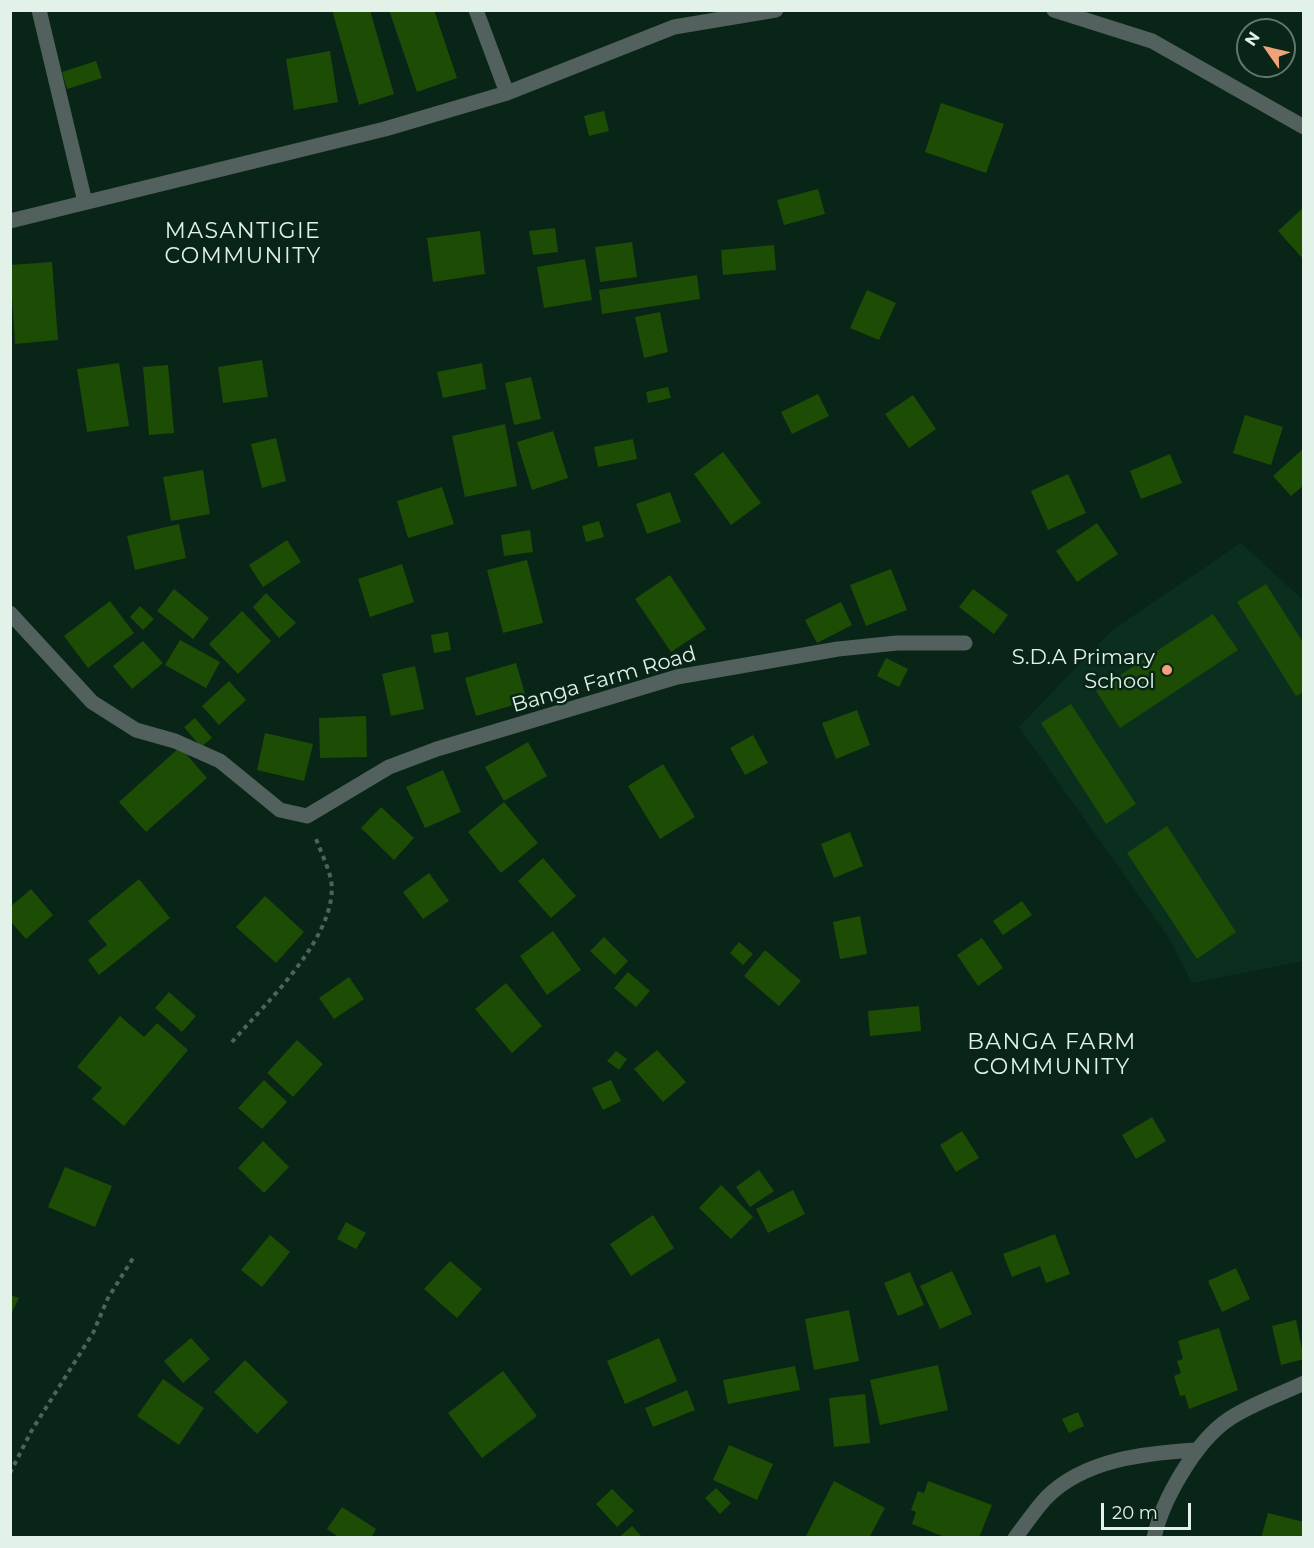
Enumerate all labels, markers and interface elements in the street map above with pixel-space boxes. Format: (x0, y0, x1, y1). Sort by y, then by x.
north arrow (1236, 18, 1296, 78)
text: N (1241, 28, 1264, 49)
district label: MASANTIGIE COMMUNITY (164, 219, 322, 270)
street label: Banga Farm Road (509, 642, 699, 718)
place label: S.D.A Primary School (1012, 645, 1155, 695)
marker: S.D.A Primary School (1160, 663, 1174, 677)
district label: BANGA FARM COMMUNITY (967, 1030, 1137, 1082)
scale bar (1104, 1491, 1194, 1529)
text: 20 m (1112, 1502, 1158, 1524)

